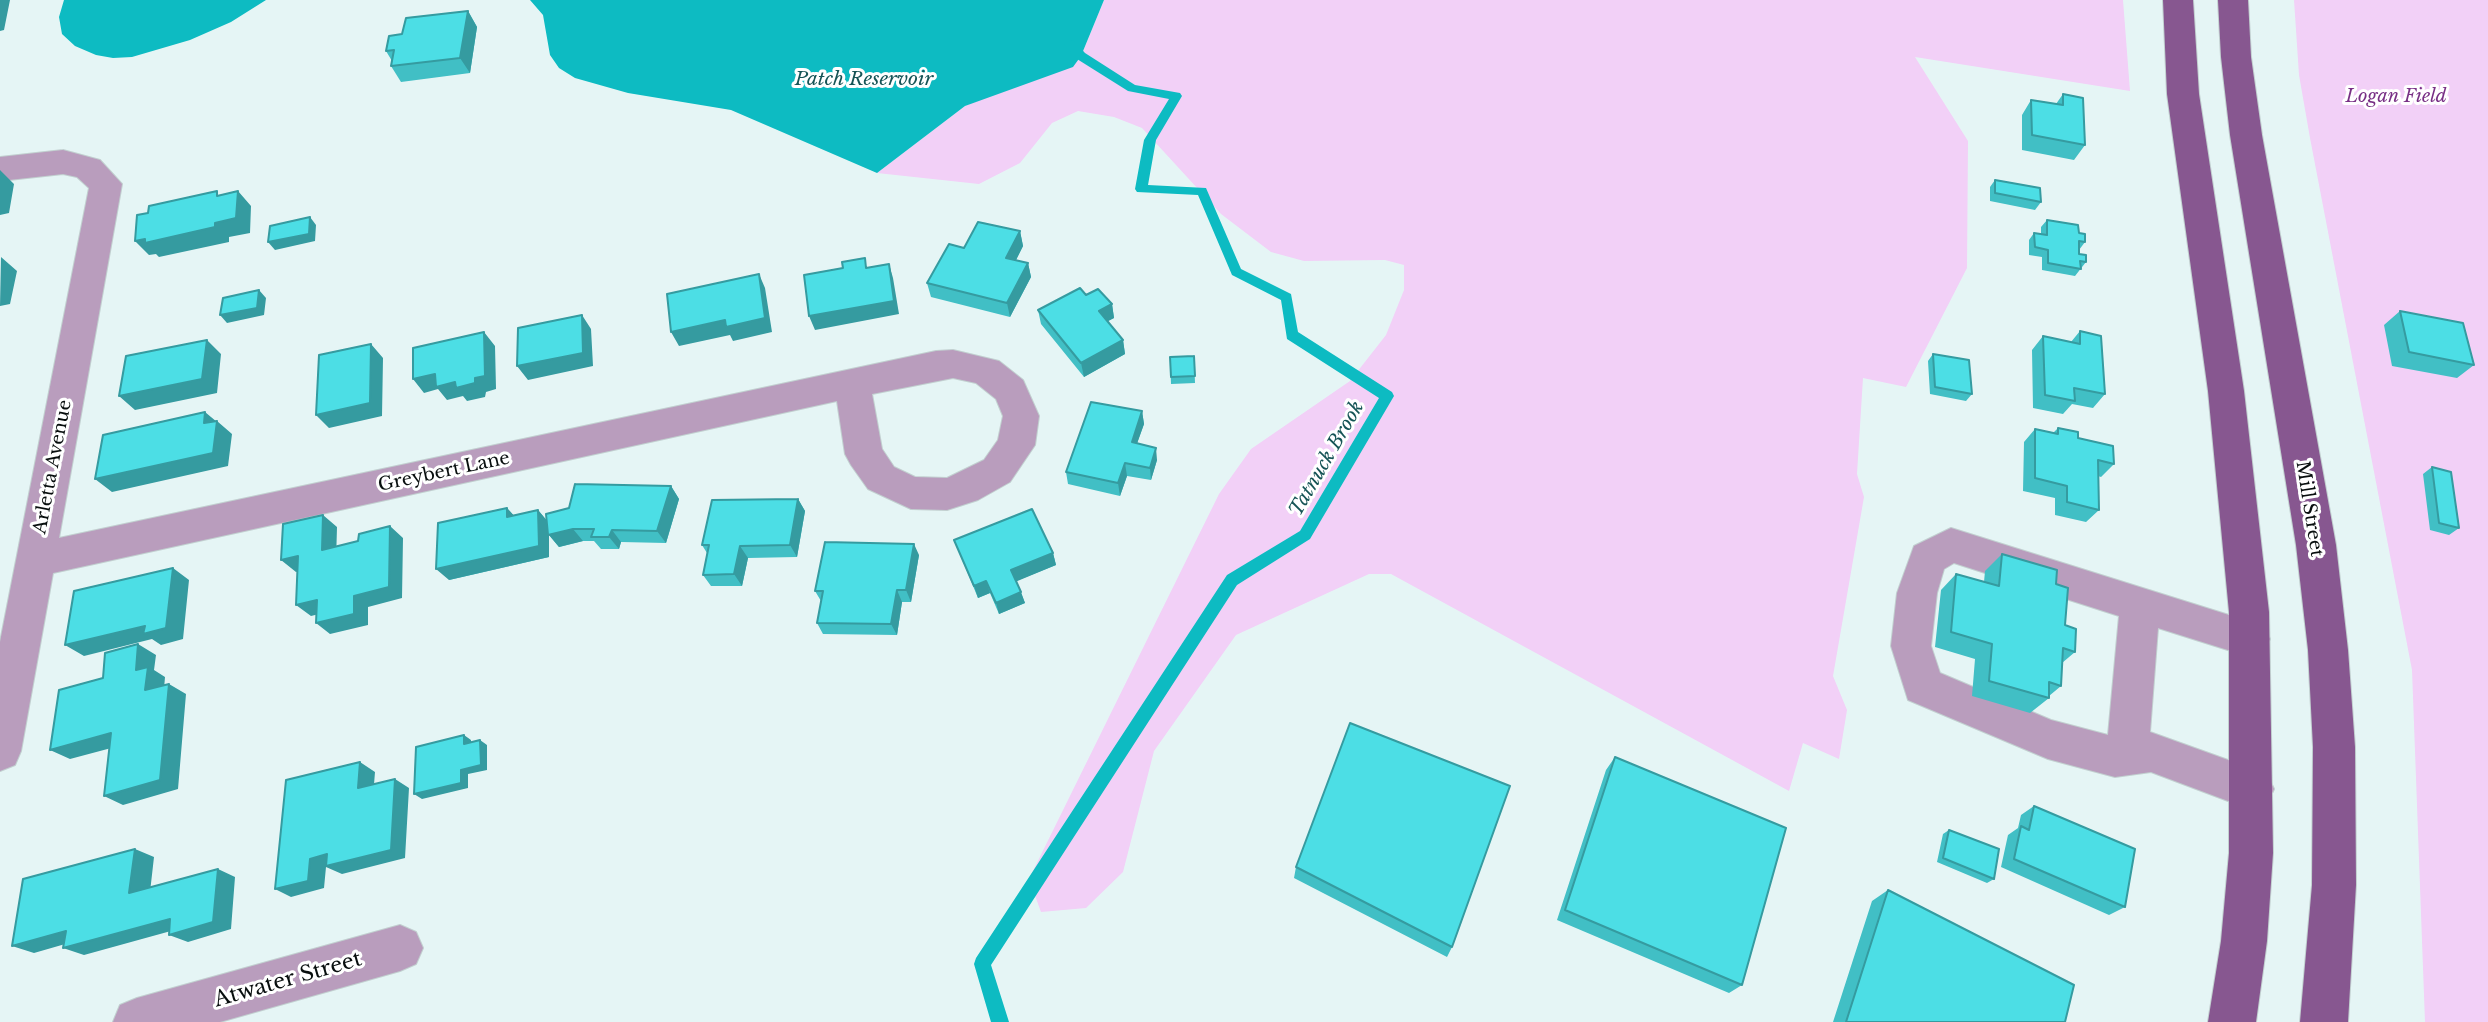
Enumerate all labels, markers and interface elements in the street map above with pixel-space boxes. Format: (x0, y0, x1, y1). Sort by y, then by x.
water label: Patch Reservoir (795, 69, 933, 91)
park label: Logan Field (2345, 86, 2447, 108)
water label: Tatnuck Brook (1285, 397, 1369, 521)
street label: Arletta Avenue (29, 398, 77, 536)
street label: Greybert Lane (376, 448, 512, 496)
street label: Mill Street (2291, 460, 2327, 558)
street label: Atwater Street (211, 947, 365, 1013)

